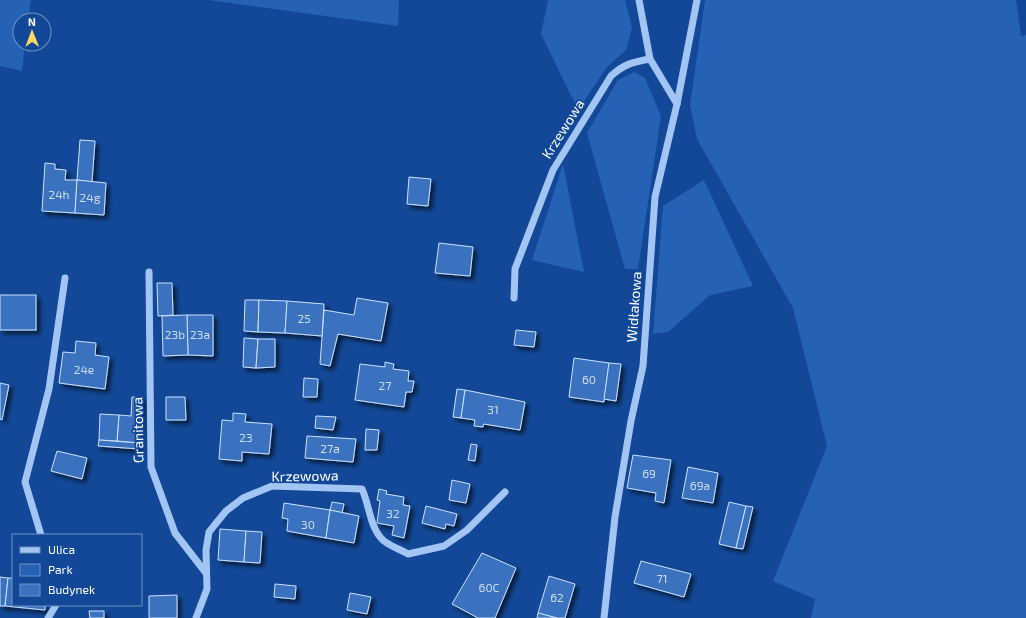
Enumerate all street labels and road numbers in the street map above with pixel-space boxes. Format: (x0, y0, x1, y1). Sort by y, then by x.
street label: Krzewowa (538, 96, 588, 162)
street label: Widłakowa (623, 271, 644, 343)
street label: Granitowa (128, 397, 147, 463)
street label: Krzewowa (271, 466, 339, 485)

